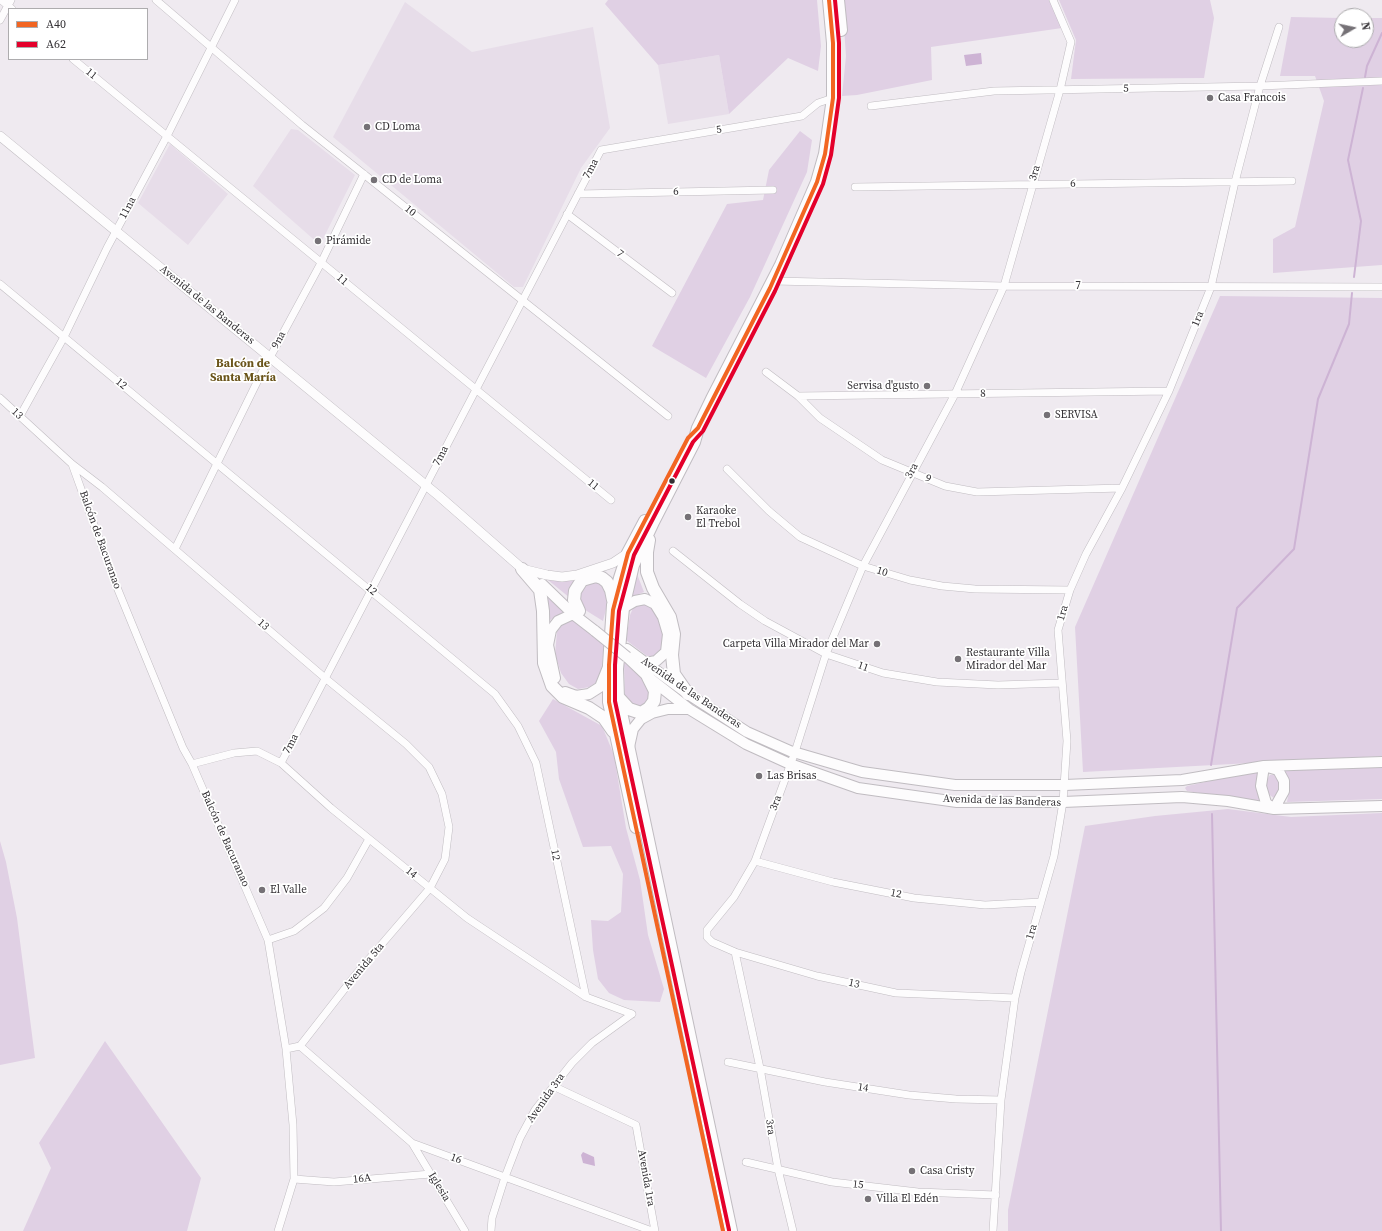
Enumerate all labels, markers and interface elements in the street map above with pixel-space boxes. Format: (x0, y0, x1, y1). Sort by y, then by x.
legend (8, 8, 148, 60)
north arrow (1334, 8, 1374, 48)
text: A40 (46, 16, 66, 32)
text: N (1357, 21, 1373, 31)
text: A62 (46, 36, 66, 52)
street label: 11 (83, 65, 99, 83)
street label: 5 (1123, 82, 1129, 96)
place label: Casa Francois (1218, 91, 1286, 105)
marker: Casa Francois (1205, 93, 1215, 103)
place label: CD Loma (375, 120, 420, 134)
marker: CD Loma (362, 122, 372, 132)
street label: 5 (715, 123, 723, 137)
street label: 7ma (580, 157, 602, 181)
street label: 3ra (1027, 164, 1043, 182)
place label: CD de Loma (382, 173, 442, 187)
marker: CD de Loma (369, 175, 379, 185)
street label: 6 (1070, 177, 1076, 191)
street label: 6 (673, 185, 679, 199)
street label: 11na (117, 195, 139, 221)
street label: 10 (402, 202, 418, 220)
place label: Pirámide (326, 234, 371, 248)
marker: Pirámide (313, 236, 323, 246)
street label: 7 (614, 247, 626, 261)
street label: Avenida de las Banderas (157, 263, 257, 347)
street label: 11 (334, 271, 350, 289)
street label: 7 (1075, 279, 1081, 293)
street label: 1ra (1189, 309, 1207, 329)
street label: 9na (269, 329, 289, 351)
district label: Balcón de Santa María (210, 357, 276, 385)
street label: 12 (113, 375, 129, 393)
place label: Servisa d'gusto (847, 379, 919, 393)
marker: Servisa d'gusto (922, 381, 932, 391)
street label: 8 (980, 387, 986, 401)
street label: 13 (8, 405, 26, 423)
place label: SERVISA (1055, 408, 1098, 422)
marker: SERVISA (1042, 410, 1052, 420)
street label: 7ma (430, 444, 452, 468)
street label: 3ra (903, 461, 921, 481)
street label: 9 (923, 472, 933, 486)
street label: 11 (585, 476, 601, 494)
unlabelled marker (667, 476, 677, 486)
street label: Balcón de Bacuranao (76, 489, 124, 591)
place label: Karaoke El Trebol (696, 504, 740, 530)
marker: Karaoke El Trebol (683, 512, 693, 522)
street label: 10 (875, 564, 889, 580)
street label: 12 (363, 581, 379, 599)
street label: 1ra (1055, 604, 1071, 622)
street label: 13 (255, 616, 271, 634)
place label: Carpeta Villa Mirador del Mar (723, 637, 869, 651)
marker: Carpeta Villa Mirador del Mar (872, 639, 882, 649)
place label: Restaurante Villa Mirador del Mar (966, 646, 1050, 672)
street label: Avenida de las Banderas (638, 654, 744, 732)
marker: Restaurante Villa Mirador del Mar (953, 654, 963, 664)
street label: 11 (856, 659, 870, 675)
street label: 7ma (280, 732, 302, 756)
place label: Las Brisas (767, 769, 816, 783)
marker: Las Brisas (754, 771, 764, 781)
street label: Balcón de Bacuranao (198, 789, 252, 889)
street label: Avenida de las Banderas (943, 792, 1061, 810)
street label: 3ra (767, 793, 785, 813)
street label: 12 (548, 848, 562, 862)
street label: 14 (403, 864, 419, 882)
place label: El Valle (270, 883, 307, 897)
marker: El Valle (257, 885, 267, 895)
street label: 12 (889, 886, 903, 902)
street label: 1ra (1024, 923, 1040, 941)
street label: Avenida 5ta (341, 940, 387, 992)
street label: 13 (847, 976, 861, 992)
street label: Avenida 3ra (524, 1071, 568, 1125)
street label: 14 (857, 1081, 869, 1095)
street label: 3ra (762, 1118, 778, 1136)
street label: Avenida 1ra (635, 1149, 657, 1207)
street label: 16 (449, 1151, 463, 1167)
place label: Casa Cristy (920, 1164, 974, 1178)
marker: Casa Cristy (907, 1166, 917, 1176)
street label: Iglesia (425, 1170, 453, 1204)
street label: 16A (352, 1171, 372, 1187)
street label: 15 (852, 1178, 864, 1192)
place label: Villa El Edén (876, 1192, 939, 1206)
marker: Villa El Edén (863, 1194, 873, 1204)

